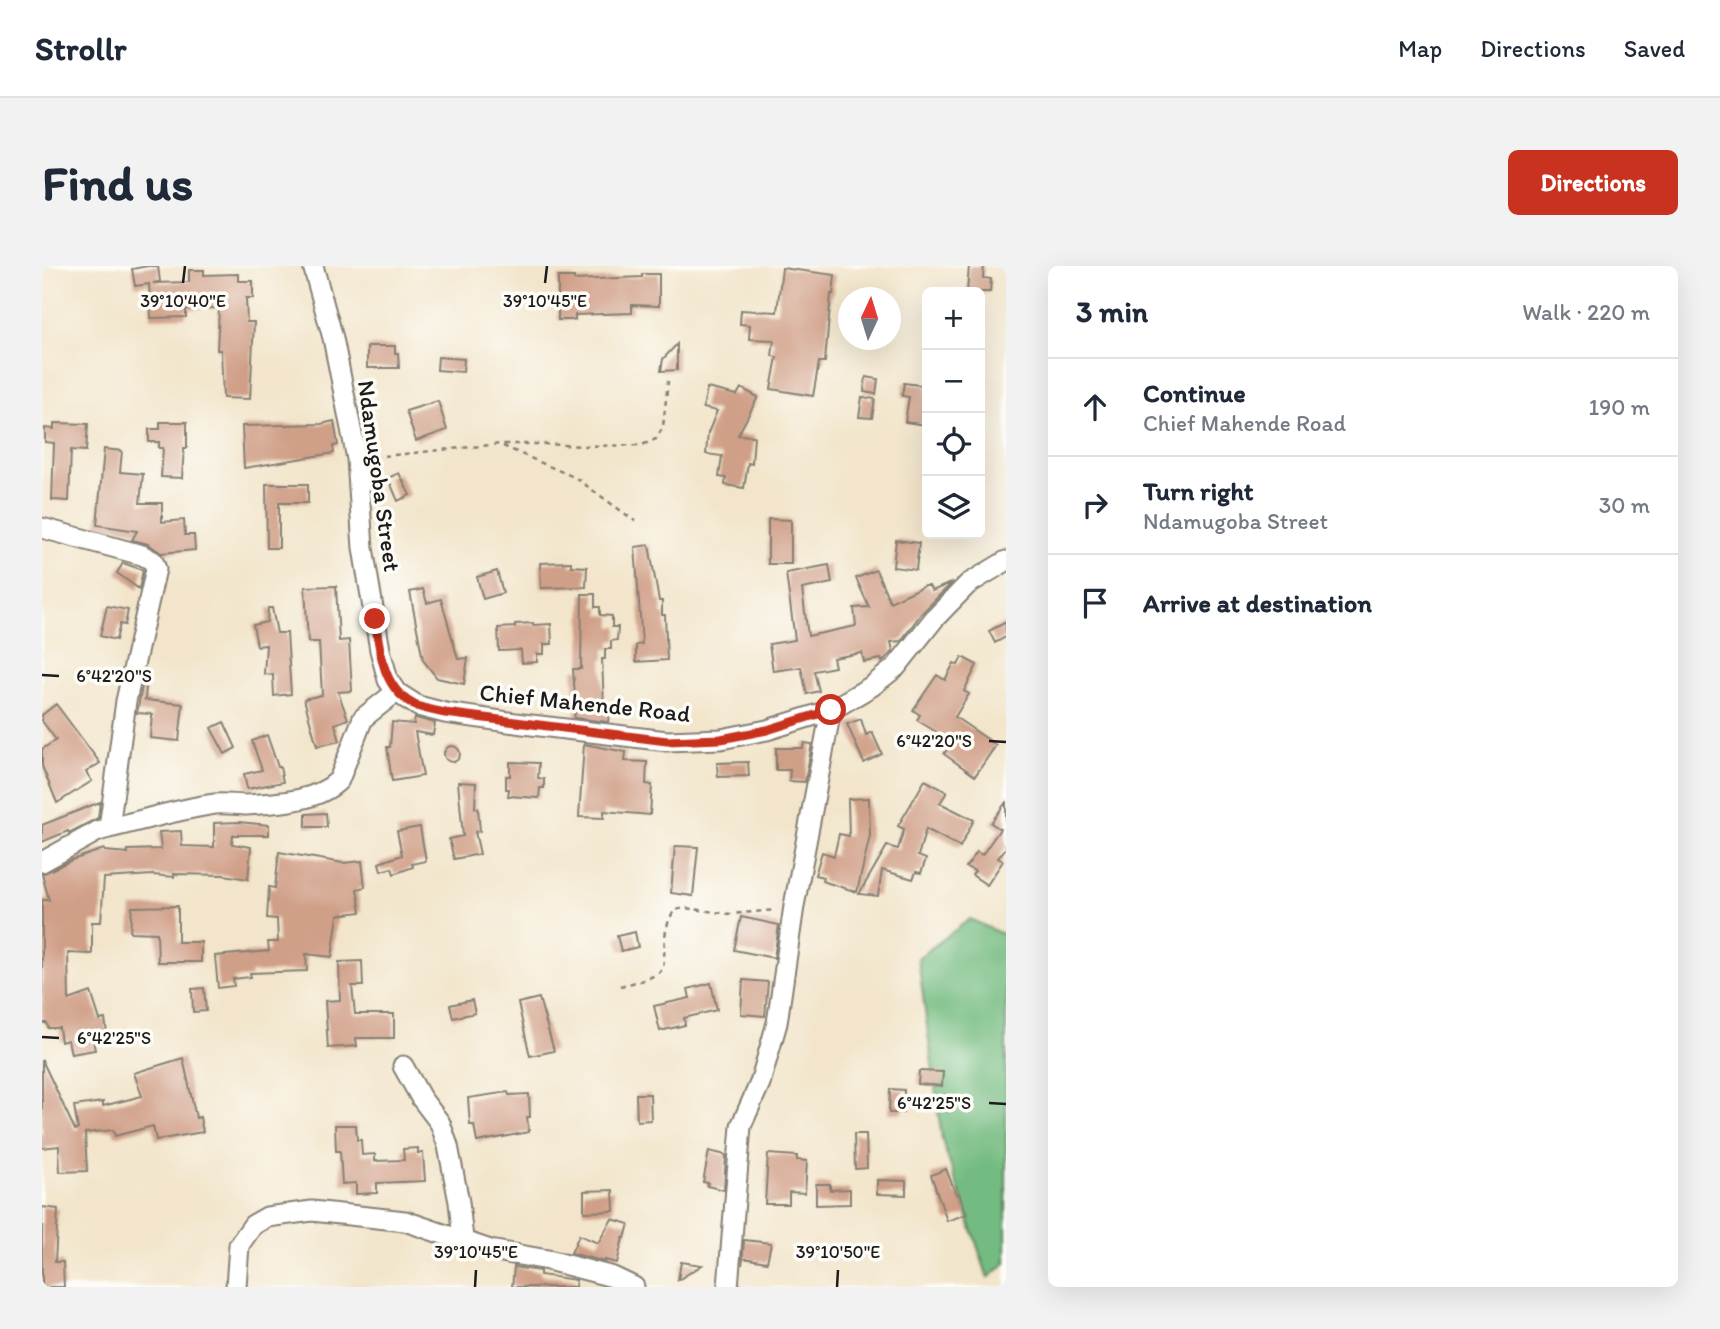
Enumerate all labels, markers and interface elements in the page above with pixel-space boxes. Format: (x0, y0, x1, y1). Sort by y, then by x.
text: Strollr (35, 29, 126, 68)
text: Map (1398, 34, 1442, 63)
text: Directions (1480, 34, 1586, 63)
text: Saved (1624, 34, 1685, 63)
button: Directions (1508, 150, 1678, 215)
text: Find us (42, 153, 193, 212)
north arrow (838, 287, 901, 350)
map controls (922, 287, 985, 539)
button: + (922, 287, 985, 350)
text: 39°10'40"E (140, 290, 226, 312)
text: 39°10'45"E (503, 290, 587, 312)
text: 3 min (1076, 293, 1148, 330)
text: Walk · 220 m (1522, 298, 1650, 326)
button: − (922, 350, 985, 413)
text: Continue (1143, 377, 1246, 409)
street label: Ndamugoba Street (352, 378, 407, 574)
icon: ahead (1076, 388, 1114, 426)
text: 190 m (1589, 393, 1650, 421)
text: Chief Mahende Road (1143, 409, 1346, 437)
button: locate (922, 413, 985, 476)
text: Turn right (1143, 475, 1254, 507)
button: layers (922, 476, 985, 539)
icon: right (1076, 486, 1114, 524)
text: 30 m (1599, 491, 1650, 519)
text: Ndamugoba Street (1143, 507, 1328, 535)
icon: arrive (1076, 584, 1114, 622)
text: Arrive at destination (1143, 587, 1372, 619)
route end (359, 603, 390, 634)
text: 6°42'20"S (76, 665, 152, 687)
street label: Chief Mahende Road (478, 677, 692, 728)
route start (815, 694, 846, 725)
text: 6°42'20"S (896, 730, 972, 752)
text: 6°42'25"S (77, 1027, 151, 1049)
text: 6°42'25"S (897, 1092, 971, 1114)
text: 39°10'45"E (434, 1241, 518, 1263)
text: 39°10'50"E (796, 1241, 880, 1263)

